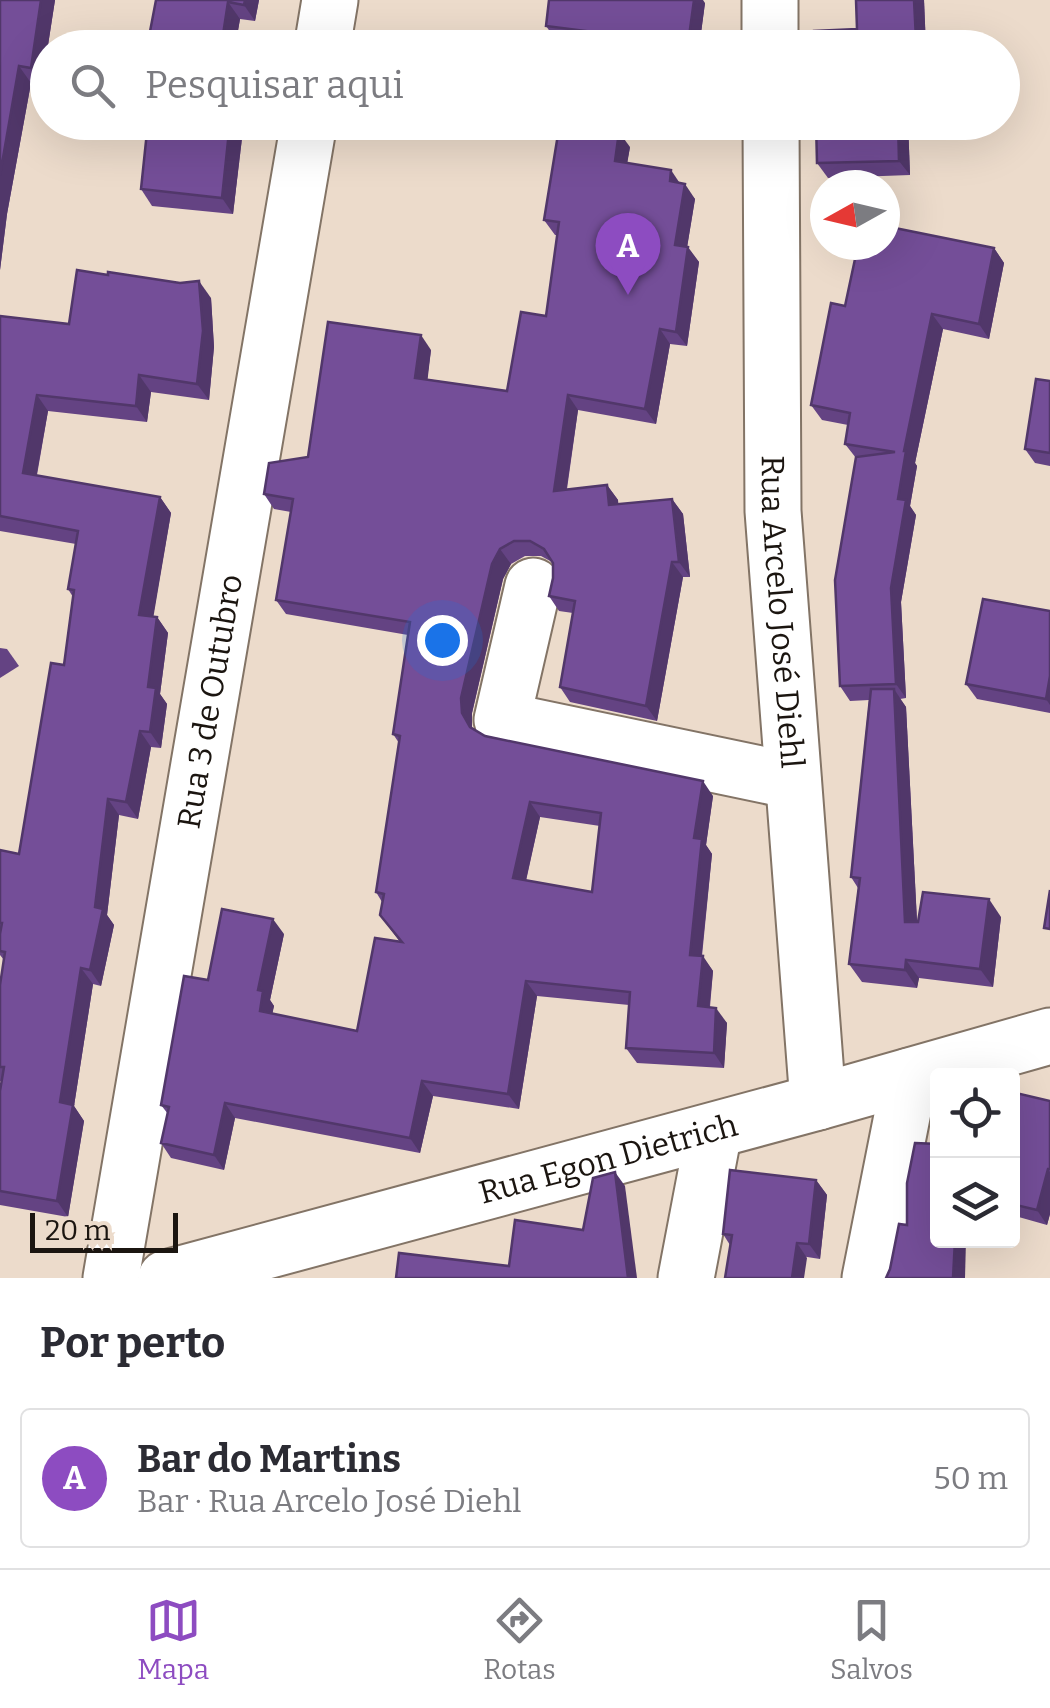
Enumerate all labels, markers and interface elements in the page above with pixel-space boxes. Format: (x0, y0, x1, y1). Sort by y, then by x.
search box (30, 30, 1020, 140)
icon: search (65, 58, 120, 113)
text: Pesquisar aqui (145, 62, 404, 108)
north arrow (810, 170, 900, 260)
pin: A (596, 212, 660, 295)
street label: Rua Arcelo José Diehl (754, 455, 812, 770)
street label: Rua 3 de Outubro (169, 572, 250, 831)
your location (417, 615, 468, 666)
map controls (930, 1068, 1020, 1248)
button: locate (930, 1068, 1020, 1158)
street label: Rua Egon Dietrich (475, 1106, 742, 1212)
button: layers (930, 1158, 1020, 1248)
scale bar (30, 1208, 178, 1252)
text: 20 m (45, 1214, 111, 1247)
text: Por perto (40, 1318, 225, 1368)
text: Bar do Martins (137, 1436, 401, 1482)
text: A (63, 1459, 86, 1497)
text: 50 m (933, 1459, 1008, 1497)
text: Bar · Rua Arcelo José Diehl (137, 1482, 522, 1520)
tab: Mapa (137, 1593, 209, 1686)
tab: Rotas (483, 1593, 556, 1686)
tab: Salvos (830, 1593, 913, 1686)

